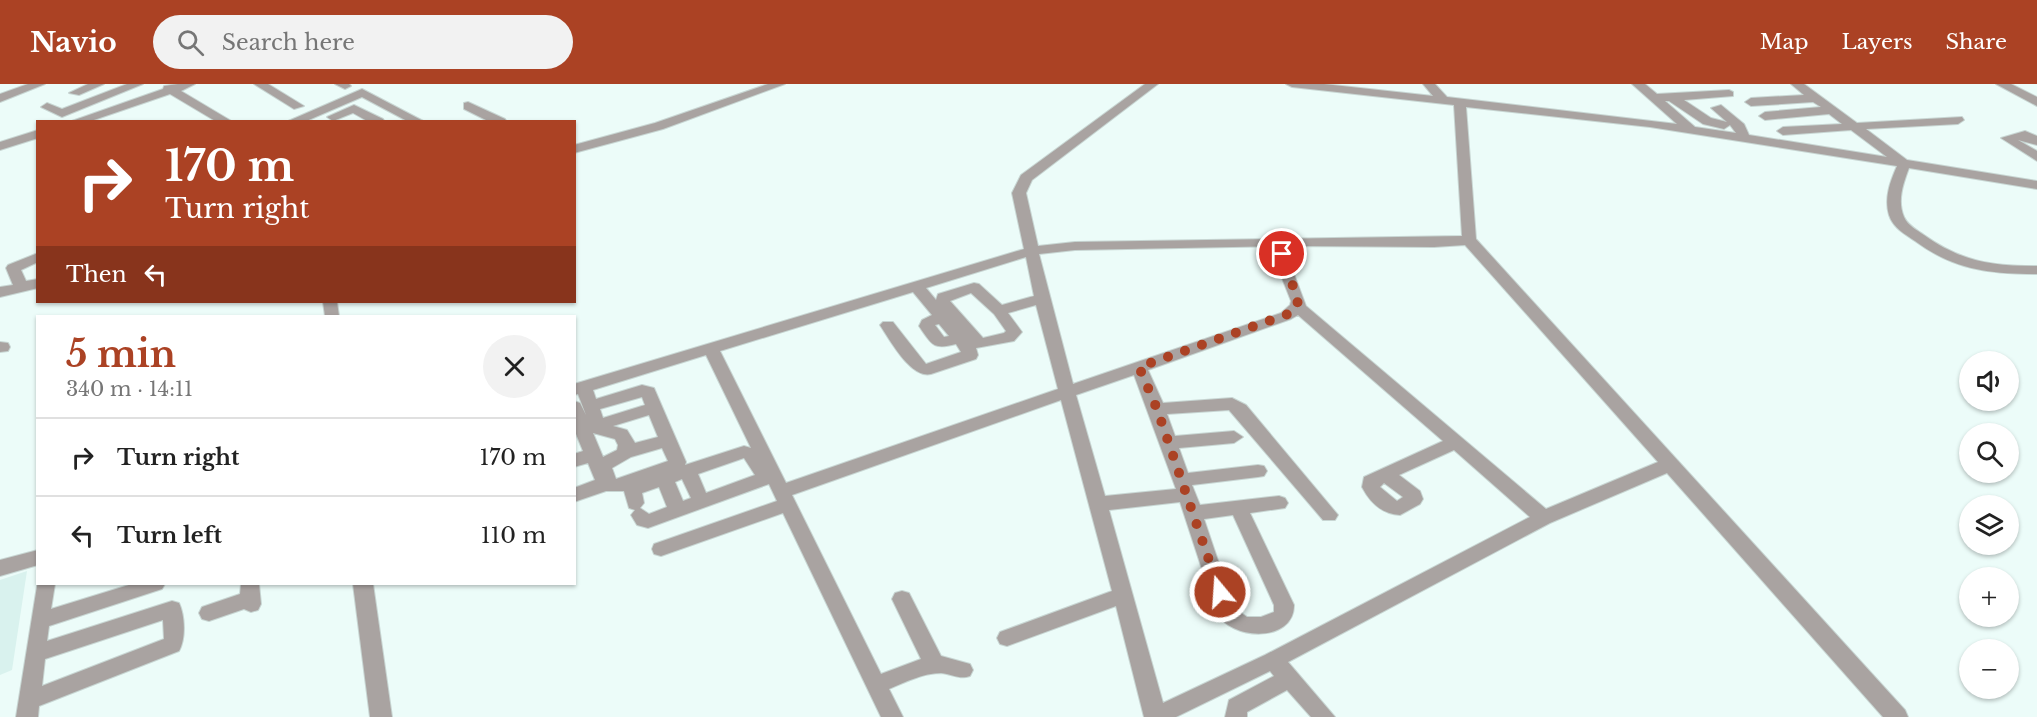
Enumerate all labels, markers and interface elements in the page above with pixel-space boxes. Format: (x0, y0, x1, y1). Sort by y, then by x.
search box (153, 15, 573, 69)
text: Navio (30, 25, 117, 60)
icon: search (174, 26, 207, 59)
text: Search here (222, 29, 355, 56)
text: Map (1760, 29, 1809, 55)
text: Layers (1842, 29, 1913, 55)
text: Share (1946, 29, 2007, 55)
text: 170 m (165, 140, 294, 192)
icon: right (66, 144, 144, 222)
text: Turn right (165, 192, 309, 225)
pin (1256, 228, 1307, 279)
icon: arrive (1265, 237, 1298, 270)
icon: left (139, 258, 172, 291)
text: Then (66, 261, 127, 288)
text: 5 min (66, 332, 176, 377)
button: close (483, 335, 546, 398)
map controls (1959, 351, 2019, 699)
button: sound (1959, 351, 2019, 411)
text: 340 m · 14:11 (66, 377, 193, 401)
button: search (1959, 423, 2019, 483)
icon: right (66, 441, 99, 474)
text: Turn right (117, 444, 239, 471)
text: 170 m (480, 444, 546, 471)
button: layers (1959, 495, 2019, 555)
icon: left (66, 519, 99, 552)
text: Turn left (117, 522, 222, 549)
text: 110 m (481, 522, 546, 549)
position arrow (1188, 560, 1252, 624)
button: + (1959, 567, 2019, 627)
button: − (1959, 639, 2019, 699)

